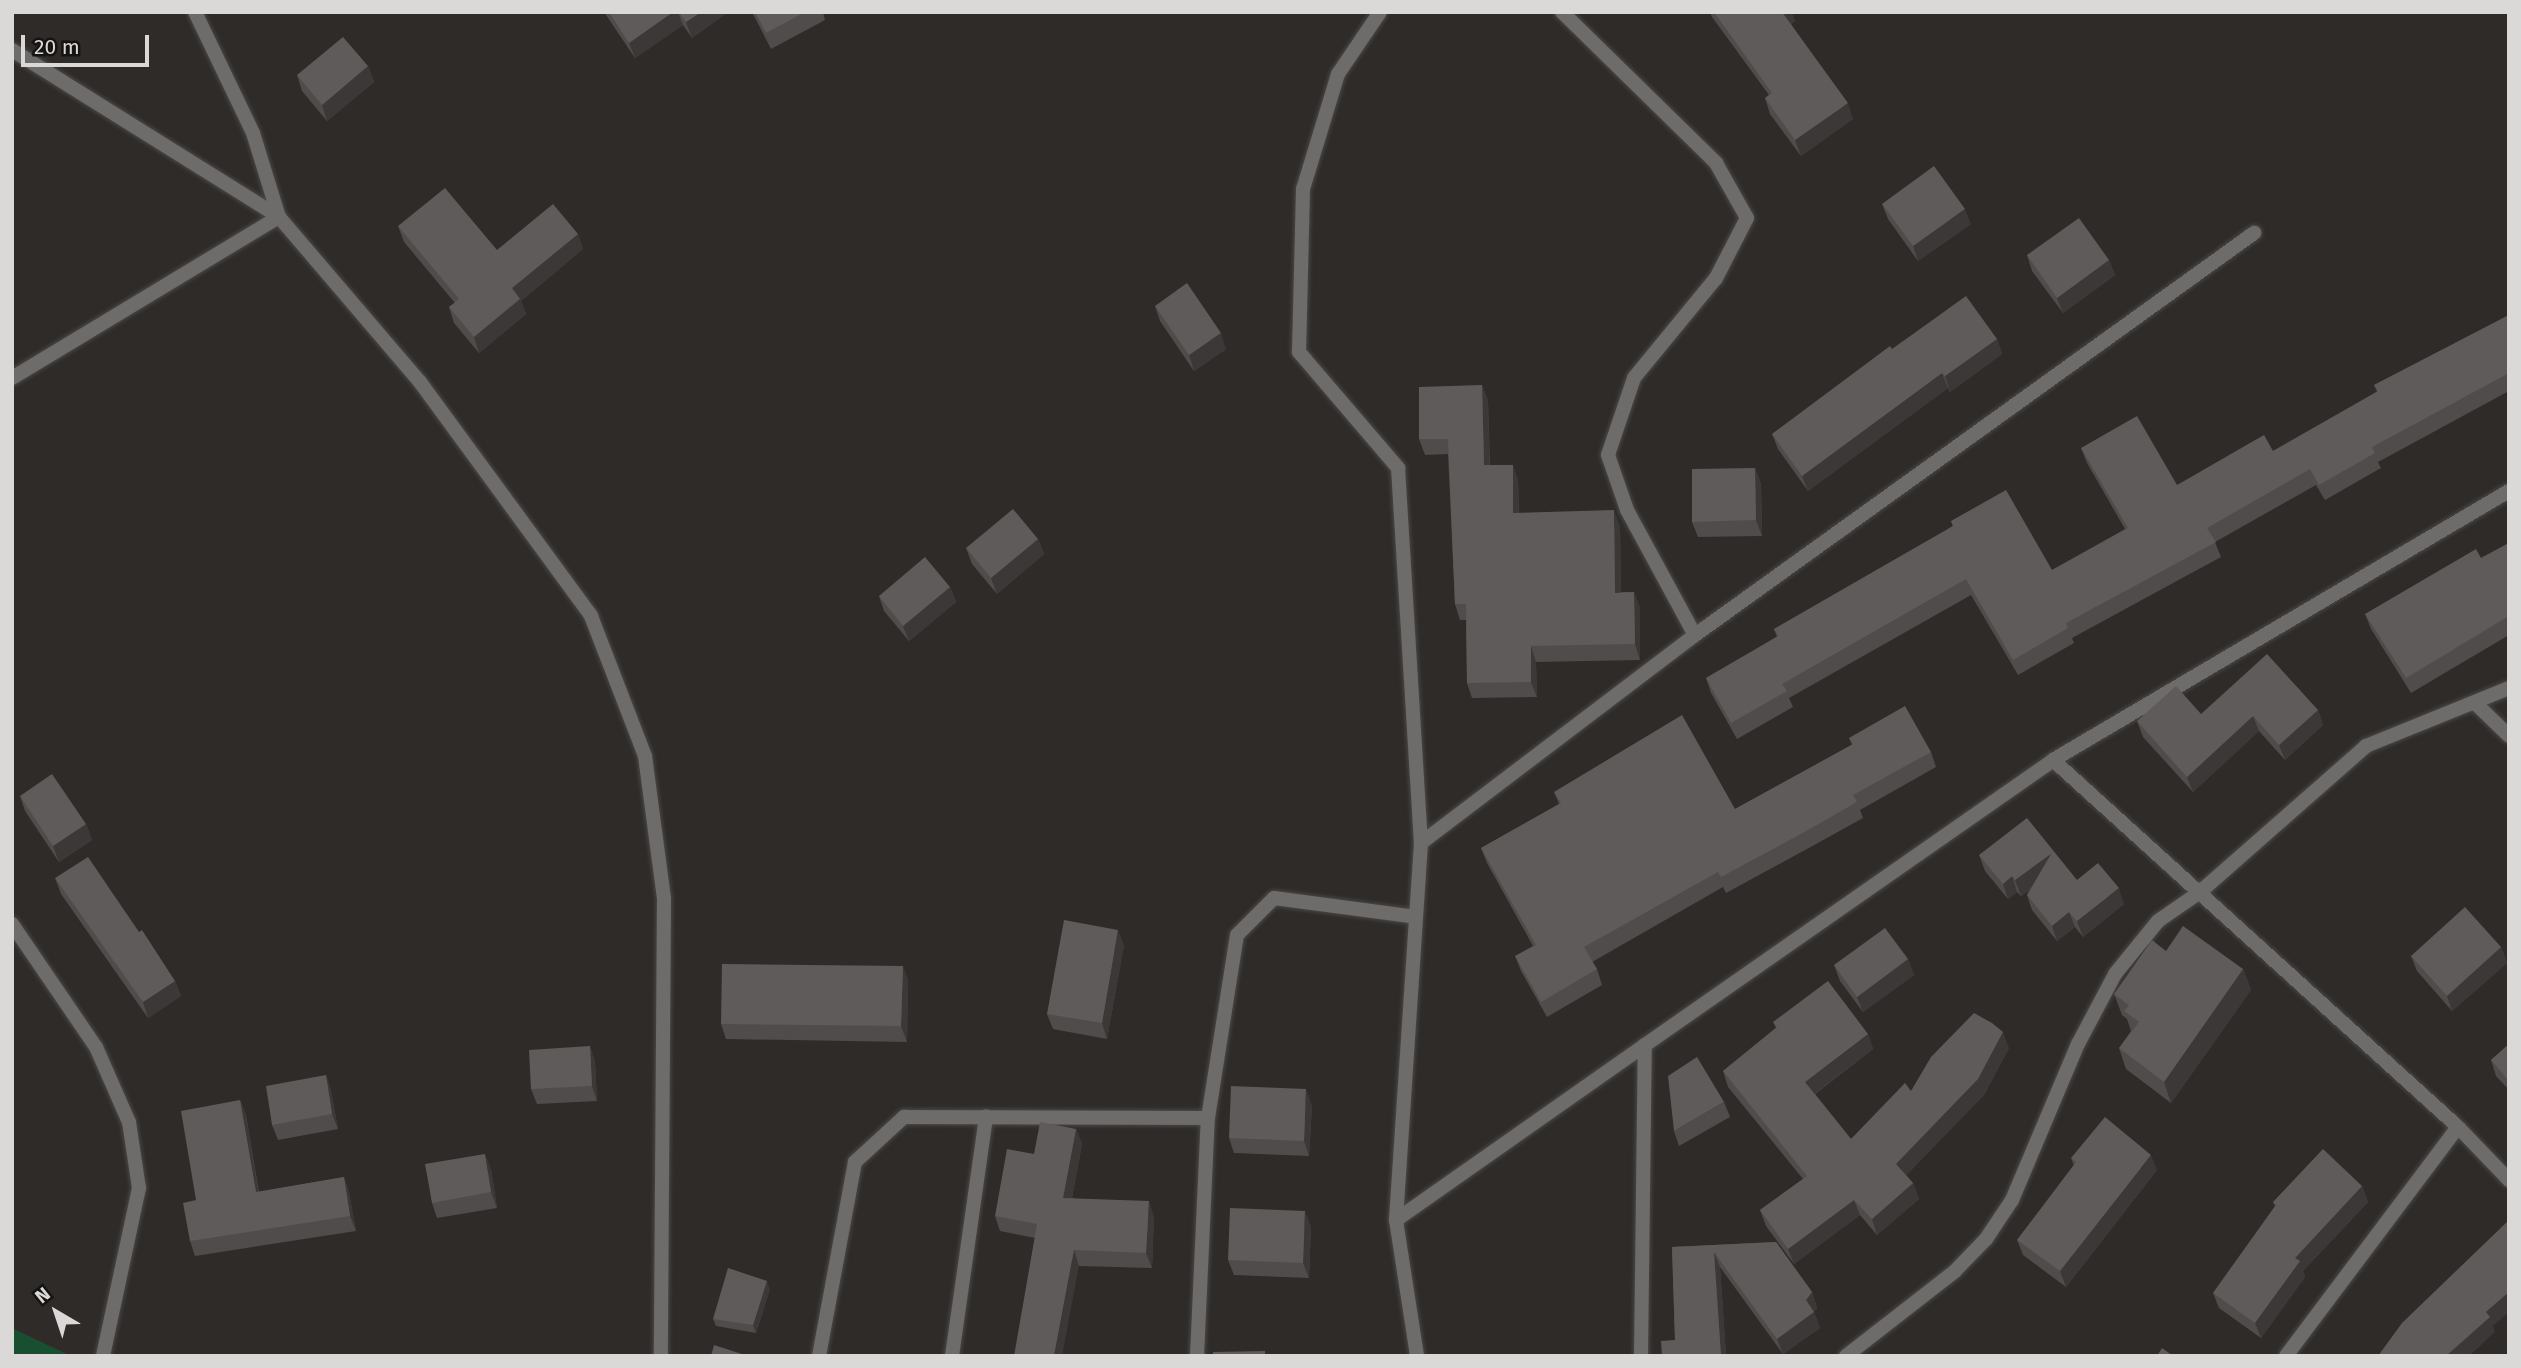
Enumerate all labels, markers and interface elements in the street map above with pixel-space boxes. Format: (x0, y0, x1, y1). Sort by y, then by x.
scale bar (24, 21, 152, 65)
text: 20 m (34, 34, 80, 60)
north arrow (21, 1277, 91, 1347)
text: N (30, 1282, 55, 1308)

